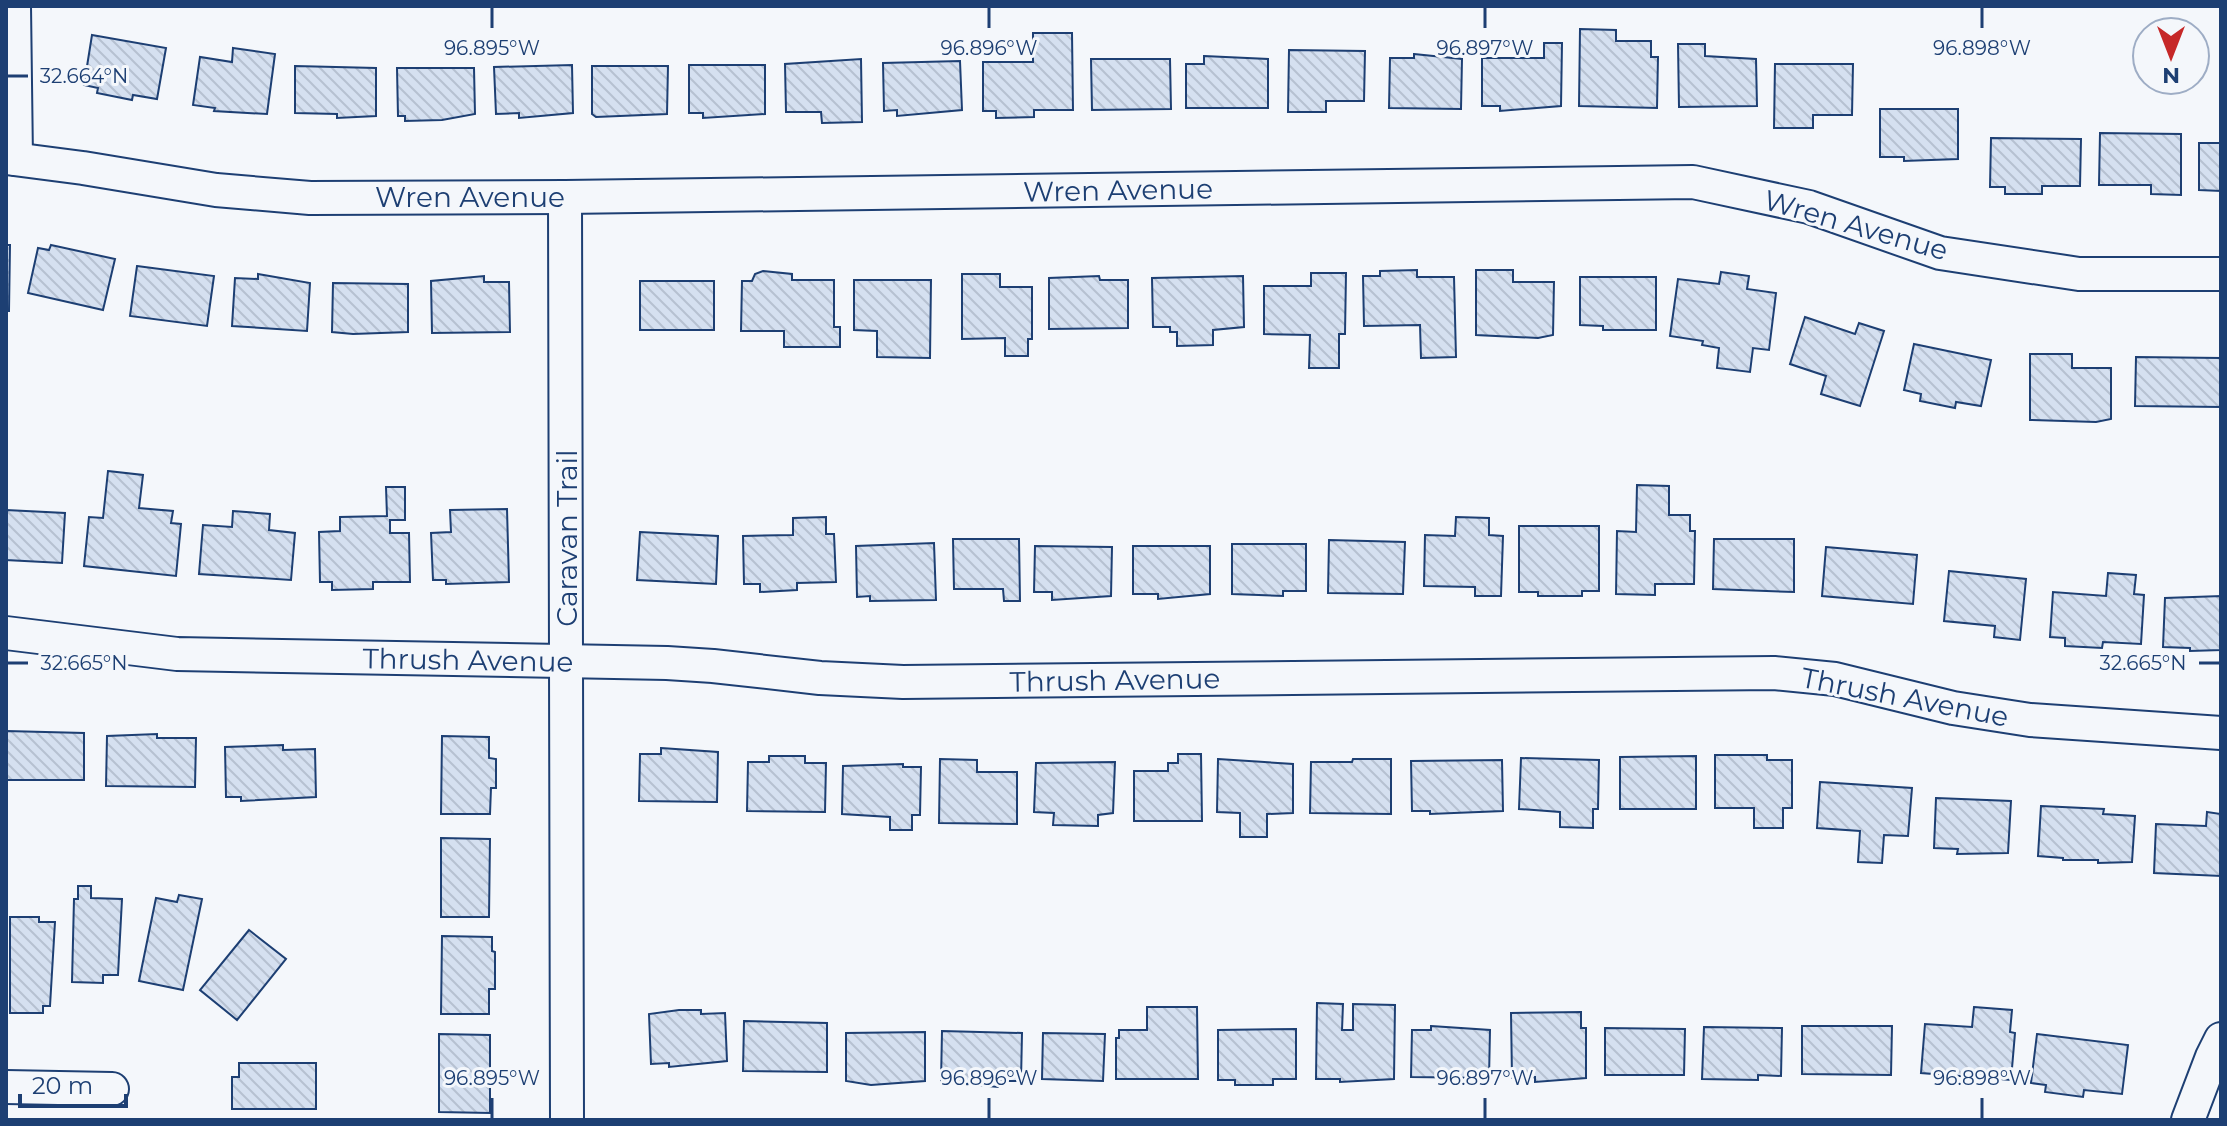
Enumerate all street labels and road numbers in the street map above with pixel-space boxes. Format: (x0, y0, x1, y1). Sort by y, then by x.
street label: Wren Avenue (1023, 171, 1213, 209)
street label: Wren Avenue (375, 180, 565, 214)
street label: Wren Avenue (1760, 182, 1952, 268)
street label: Caravan Trail (550, 449, 584, 627)
street label: Thrush Avenue (362, 641, 574, 679)
street label: Thrush Avenue (1798, 660, 2012, 734)
street label: Thrush Avenue (1009, 661, 1221, 699)

